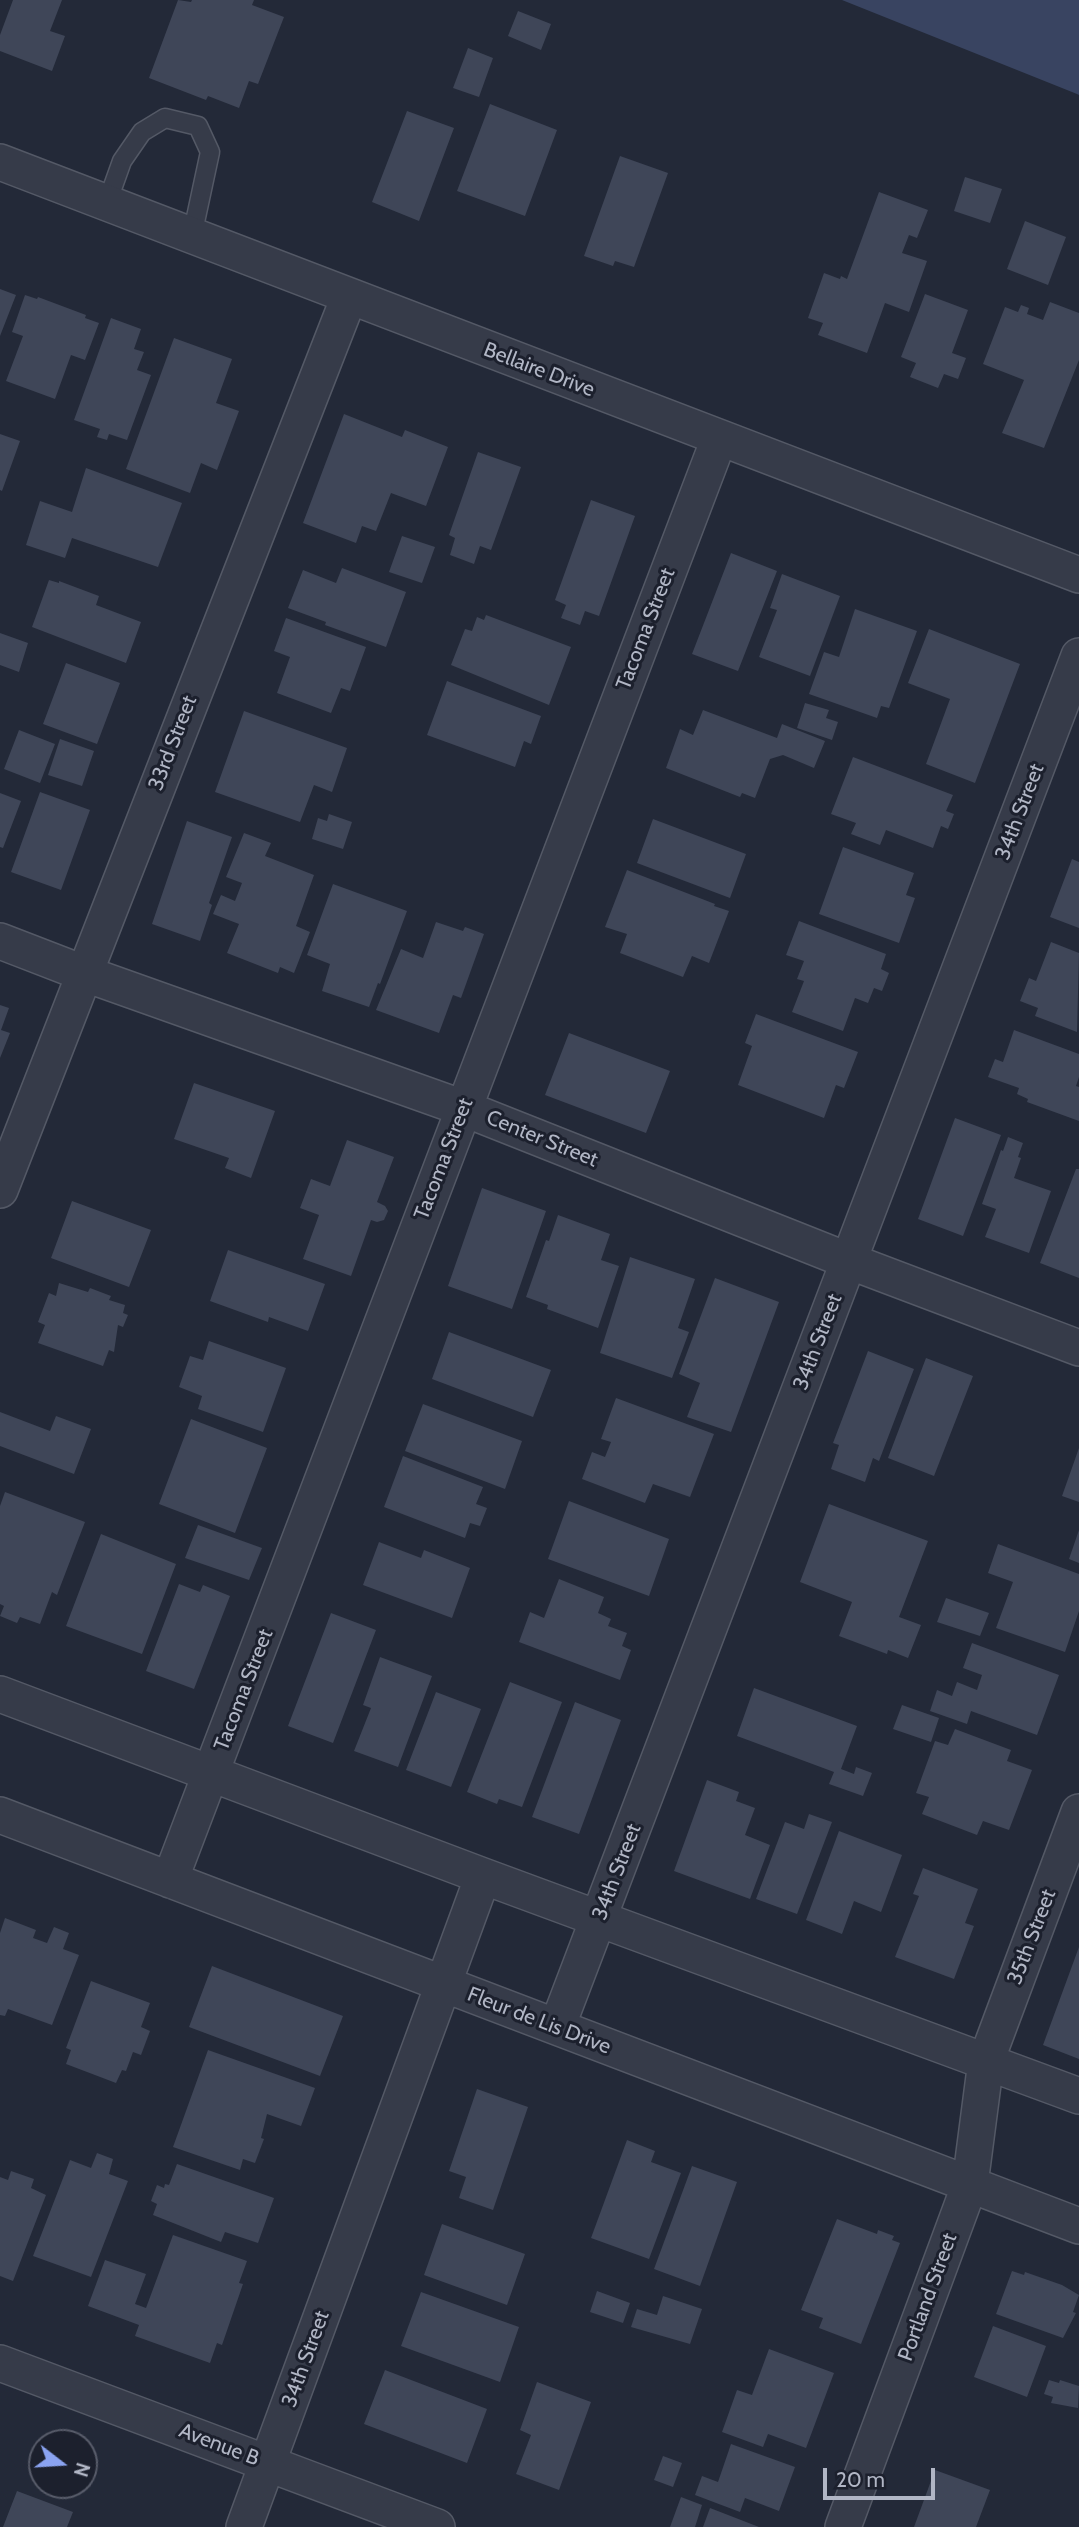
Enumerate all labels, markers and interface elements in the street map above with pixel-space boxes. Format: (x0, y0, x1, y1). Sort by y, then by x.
street label: Bellaire Drive (480, 337, 598, 403)
street label: Tacoma Street (611, 565, 681, 693)
street label: 33rd Street (143, 692, 203, 794)
street label: 34th Street (990, 761, 1050, 863)
street label: Tacoma Street (409, 1095, 479, 1223)
street label: Center Street (483, 1105, 601, 1173)
street label: 34th Street (788, 1291, 848, 1393)
street label: Tacoma Street (209, 1626, 279, 1754)
street label: 34th Street (587, 1821, 647, 1923)
street label: 35th Street (1002, 1886, 1062, 1988)
street label: Fleur de Lis Drive (464, 1982, 614, 2060)
street label: Portland Street (893, 2230, 963, 2364)
street label: 34th Street (277, 2307, 335, 2411)
street label: Avenue B (175, 2418, 263, 2472)
north arrow (28, 2429, 98, 2499)
scale bar (827, 2454, 939, 2498)
text: N (69, 2460, 95, 2479)
text: 20 m (836, 2467, 885, 2492)

